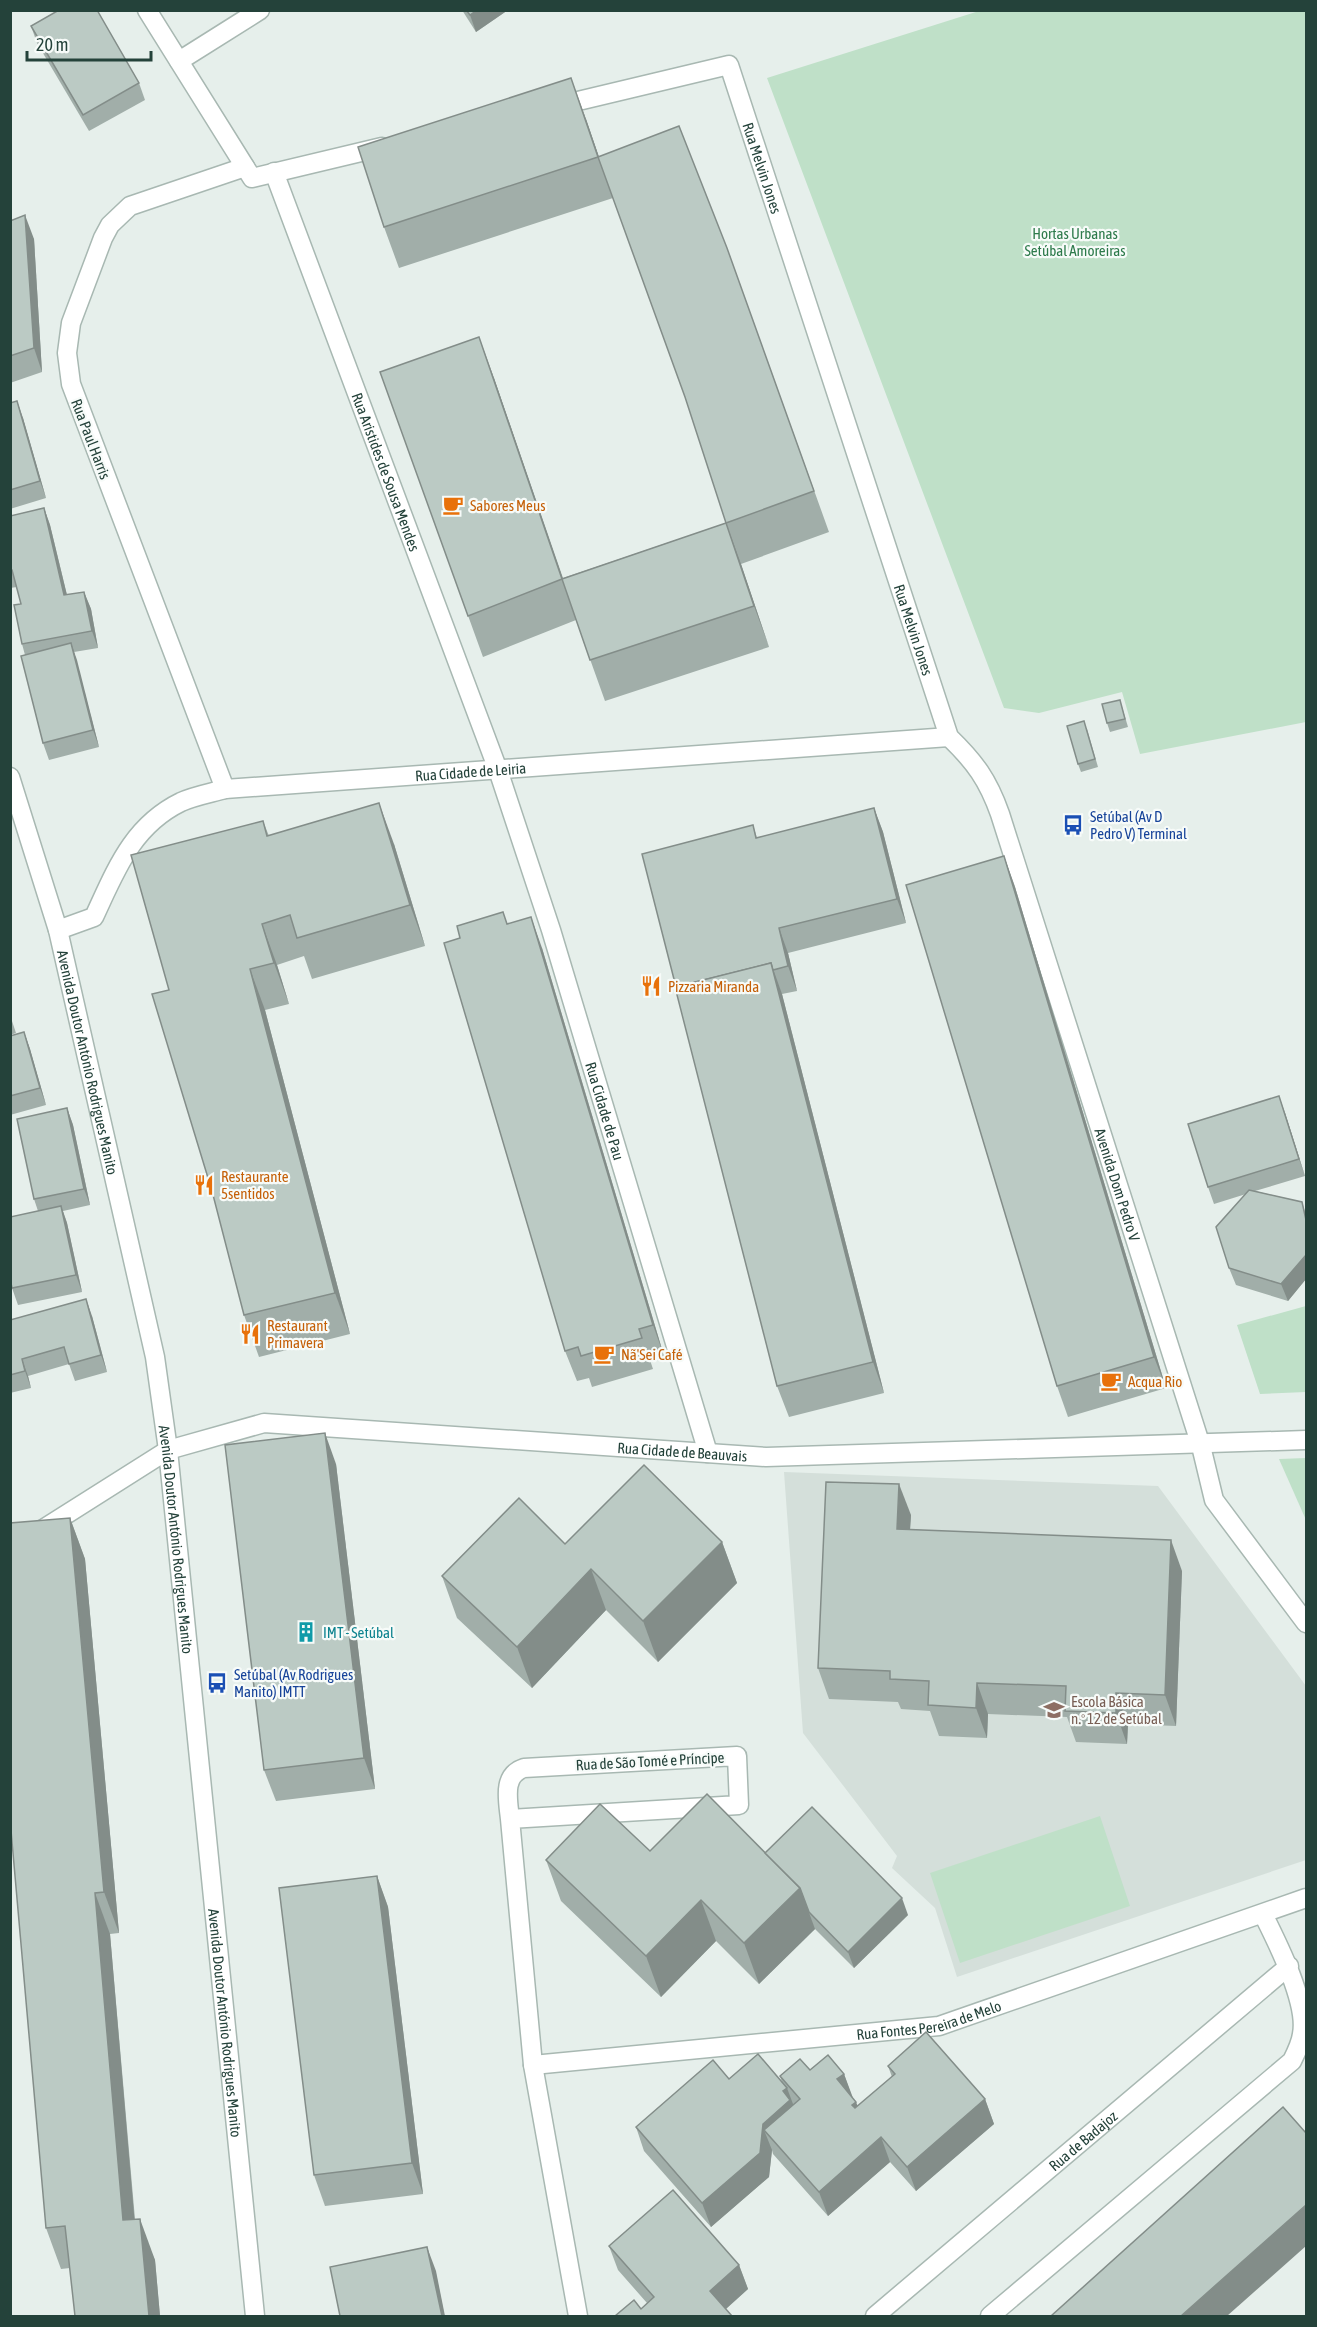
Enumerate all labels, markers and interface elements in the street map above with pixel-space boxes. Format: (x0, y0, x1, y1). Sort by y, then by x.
scale bar (27, 24, 152, 62)
text: 20 m (36, 34, 68, 55)
street label: Rua Melvin Jones (740, 120, 785, 215)
park label: Hortas Urbanas Setúbal Amoreiras (1024, 225, 1126, 259)
street label: Rua Aristides de Sousa Mendes (349, 390, 424, 553)
street label: Rua Paul Harris (68, 397, 114, 481)
cafe icon: Sabores Meus (441, 493, 465, 517)
place label: Sabores Meus (470, 497, 545, 514)
street label: Rua Melvin Jones (891, 582, 937, 677)
street label: Rua Cidade de Leiria (415, 759, 527, 784)
place label: Setúbal (Av D Pedro V) Terminal (1090, 808, 1187, 842)
bus stop icon: Setúbal (Av D Pedro V) Terminal (1061, 813, 1085, 837)
street label: Avenida Doutor António Rodrigues Manito (54, 948, 122, 1176)
restaurant icon: Pizzaria Miranda (639, 974, 663, 998)
place label: Pizzaria Miranda (668, 978, 759, 995)
street label: Rua Cidade de Pau (583, 1060, 628, 1162)
street label: Avenida Dom Pedro V (1092, 1126, 1144, 1244)
place label: Restaurante 5sentidos (221, 1168, 289, 1202)
restaurant icon: Restaurante 5sentidos (192, 1173, 216, 1197)
place label: Restaurant Primavera (267, 1317, 328, 1351)
restaurant icon: Restaurant Primavera (238, 1322, 262, 1346)
cafe icon: Nã'Sei Café (592, 1342, 616, 1366)
place label: Nã'Sei Café (621, 1346, 683, 1363)
cafe icon: Acqua Rio (1099, 1369, 1123, 1393)
place label: Acqua Rio (1128, 1373, 1182, 1390)
street label: Avenida Doutor António Rodrigues Manito (156, 1424, 197, 1655)
street label: Rua Cidade de Beauvais (617, 1438, 748, 1464)
building icon: IMT - Setúbal (294, 1620, 318, 1644)
place label: IMT - Setúbal (323, 1624, 394, 1641)
place label: Setúbal (Av Rodrigues Manito) IMTT (234, 1666, 353, 1700)
bus stop icon: Setúbal (Av Rodrigues Manito) IMTT (205, 1671, 229, 1695)
place label: Escola Básica n.º 12 de Setúbal (1071, 1693, 1162, 1727)
school or university icon: Escola Básica n.º 12 de Setúbal (1042, 1698, 1066, 1722)
street label: Rua de São Tomé e Príncipe (575, 1749, 725, 1773)
street label: Avenida Doutor António Rodrigues Manito (206, 1908, 246, 2138)
street label: Rua Fontes Pereira de Melo (856, 1997, 1003, 2042)
street label: Rua de Badajoz (1045, 2106, 1121, 2174)

